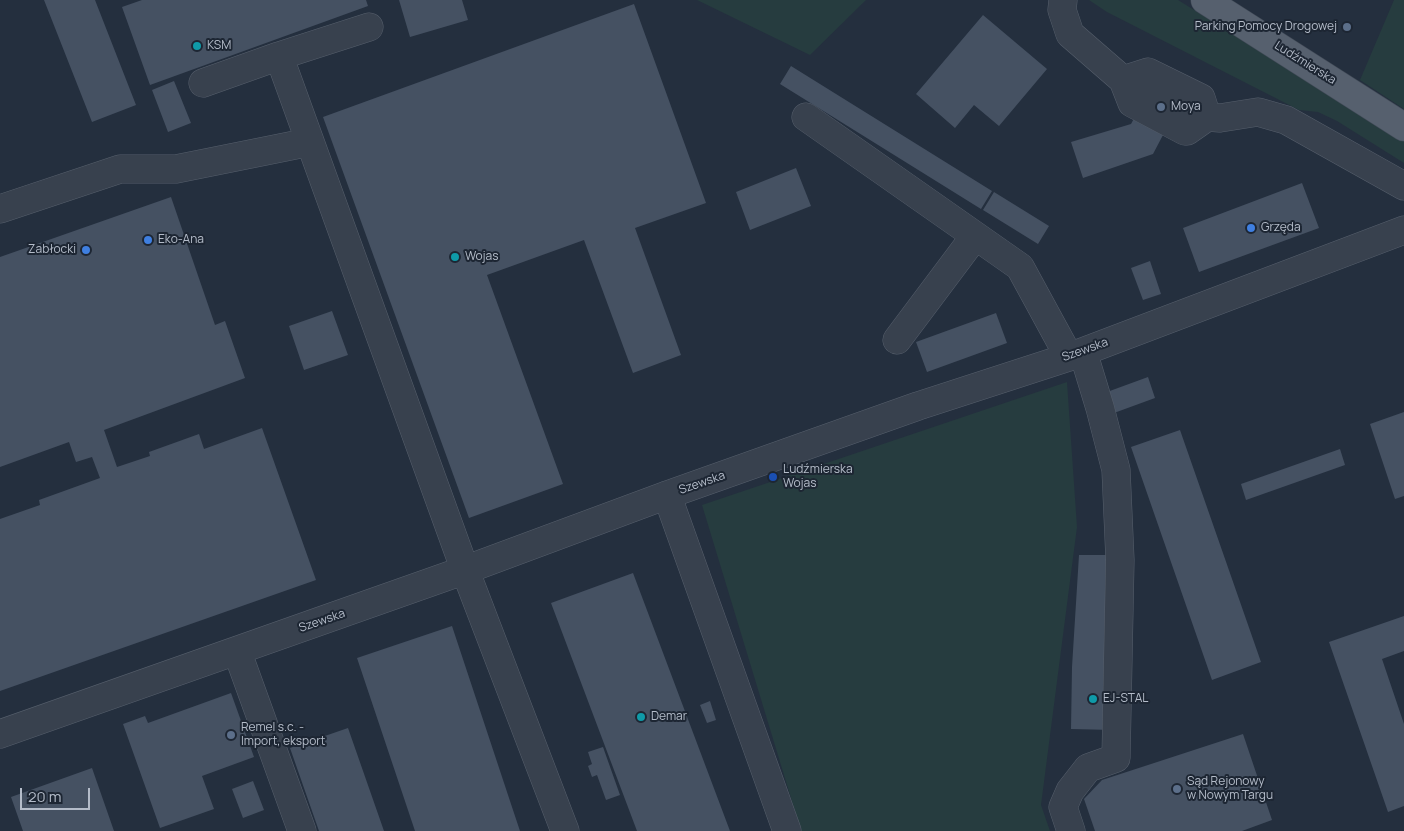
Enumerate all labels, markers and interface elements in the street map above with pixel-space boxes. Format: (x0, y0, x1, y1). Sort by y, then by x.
place label: Parking Pomocy Drogowej (1195, 20, 1337, 34)
marker: Parking Pomocy Drogowej (1341, 21, 1353, 33)
street label: Ludźmierska (1272, 38, 1338, 88)
place label: KSM (207, 39, 231, 53)
marker: KSM (191, 40, 203, 52)
place label: Moya (1171, 100, 1201, 114)
marker: Moya (1155, 101, 1167, 113)
place label: Grzęda (1261, 221, 1301, 235)
marker: Grzęda (1245, 222, 1257, 234)
place label: Eko-Ana (158, 233, 204, 247)
marker: Eko-Ana (142, 234, 154, 246)
place label: Zabłocki (28, 243, 76, 257)
marker: Zabłocki (80, 244, 92, 256)
place label: Wojas (465, 250, 499, 264)
marker: Wojas (449, 251, 461, 263)
street label: Szewska (1060, 335, 1110, 365)
place label: Ludźmierska Wojas (783, 463, 853, 491)
street label: Szewska (677, 468, 727, 498)
marker: Ludźmierska Wojas (767, 471, 779, 483)
street label: Szewska (297, 606, 347, 636)
place label: EJ-STAL (1103, 692, 1148, 706)
marker: EJ-STAL (1087, 693, 1099, 705)
place label: Demar (651, 710, 687, 724)
marker: Demar (635, 711, 647, 723)
place label: Remel s.c. - Import, eksport (241, 721, 325, 749)
marker: Remel s.c. - Import, eksport (225, 729, 237, 741)
place label: Sąd Rejonowy w Nowym Targu (1187, 775, 1273, 803)
scale bar (22, 778, 92, 810)
marker: Sąd Rejonowy w Nowym Targu (1171, 783, 1183, 795)
text: 20 m (28, 786, 61, 807)

